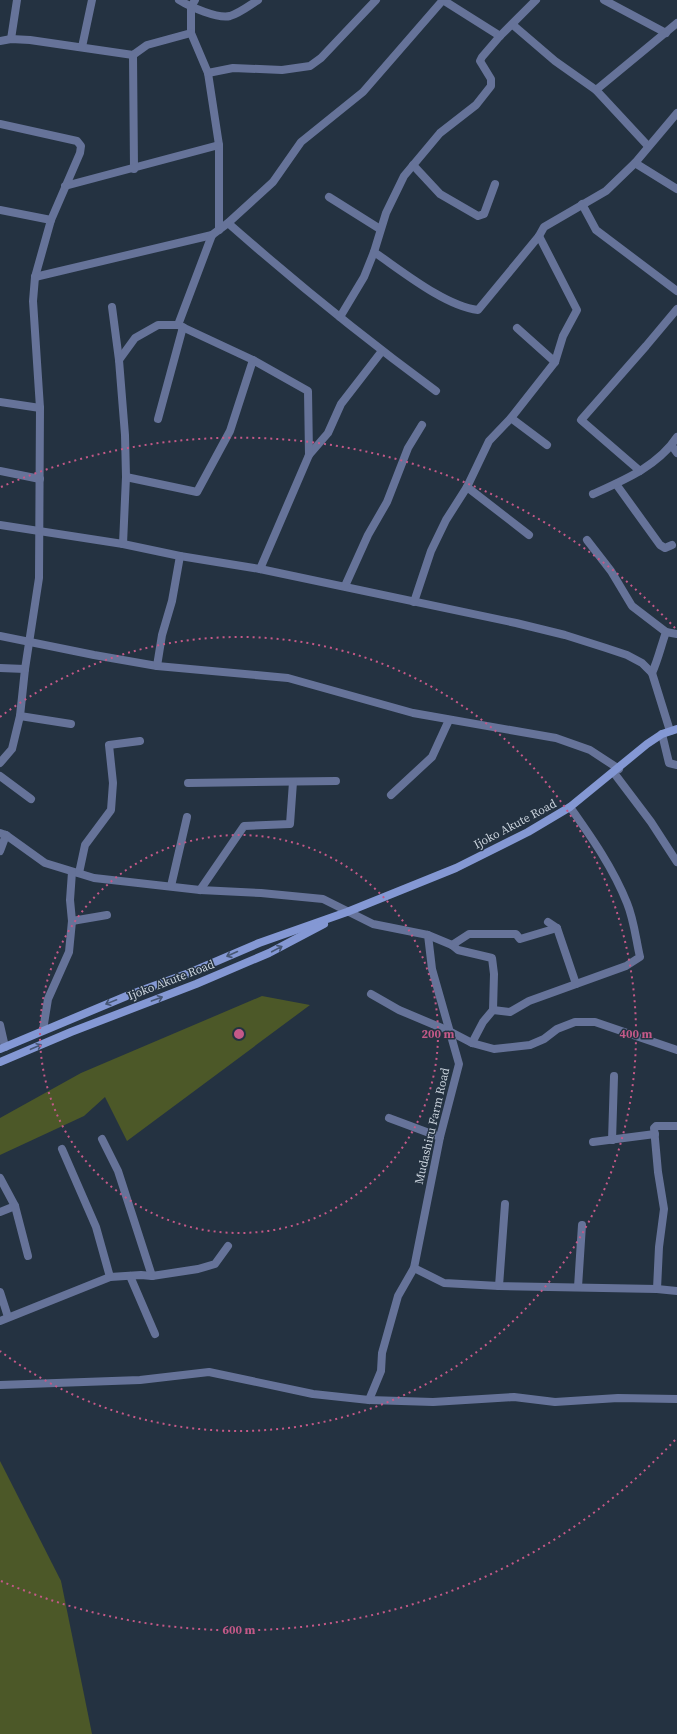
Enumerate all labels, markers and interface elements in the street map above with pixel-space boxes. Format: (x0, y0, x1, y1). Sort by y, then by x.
street label: Ijoko Akute Road (471, 795, 559, 853)
one-way arrow (270, 945, 282, 953)
one-way arrow (226, 951, 238, 958)
street label: Ijoko Akute Road (125, 956, 217, 1004)
one-way arrow (150, 994, 162, 1002)
one-way arrow (105, 999, 117, 1006)
text: 200 m (422, 1026, 455, 1042)
text: 400 m (620, 1026, 653, 1042)
centre of rings (232, 1027, 246, 1041)
one-way arrow (29, 1043, 41, 1050)
street label: Mudashiru Farm Road (411, 1066, 453, 1186)
text: 600 m (223, 1622, 256, 1638)

